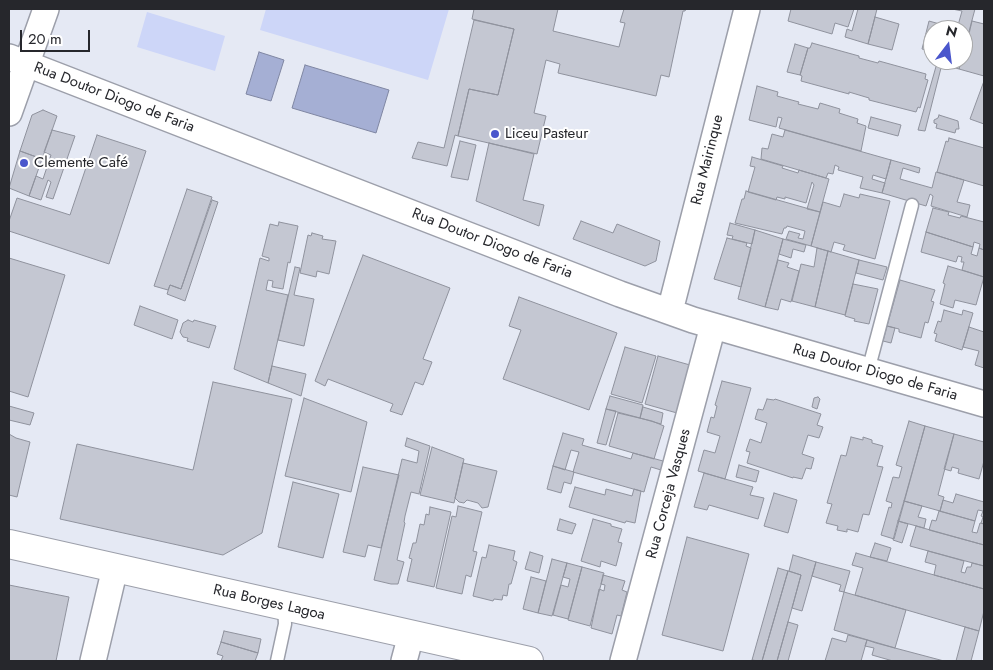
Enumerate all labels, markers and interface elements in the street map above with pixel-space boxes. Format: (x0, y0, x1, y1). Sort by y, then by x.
scale bar (22, 20, 92, 52)
north arrow (923, 20, 973, 70)
text: N (944, 20, 960, 43)
text: 20 m (28, 28, 62, 50)
street label: Rua Doutor Diogo de Faria (31, 59, 197, 137)
street label: Rua Mairinque (688, 113, 728, 207)
place label: Liceu Pasteur (505, 125, 588, 143)
marker: Liceu Pasteur (489, 128, 501, 140)
place label: Clemente Café (34, 154, 128, 172)
marker: Clemente Café (18, 157, 30, 169)
street label: Rua Doutor Diogo de Faria (409, 205, 575, 283)
street label: Rua Doutor Diogo de Faria (791, 341, 959, 405)
street label: Rua Corceja Vasques (643, 427, 695, 561)
street label: Rua Borges Lagoa (211, 581, 327, 625)

